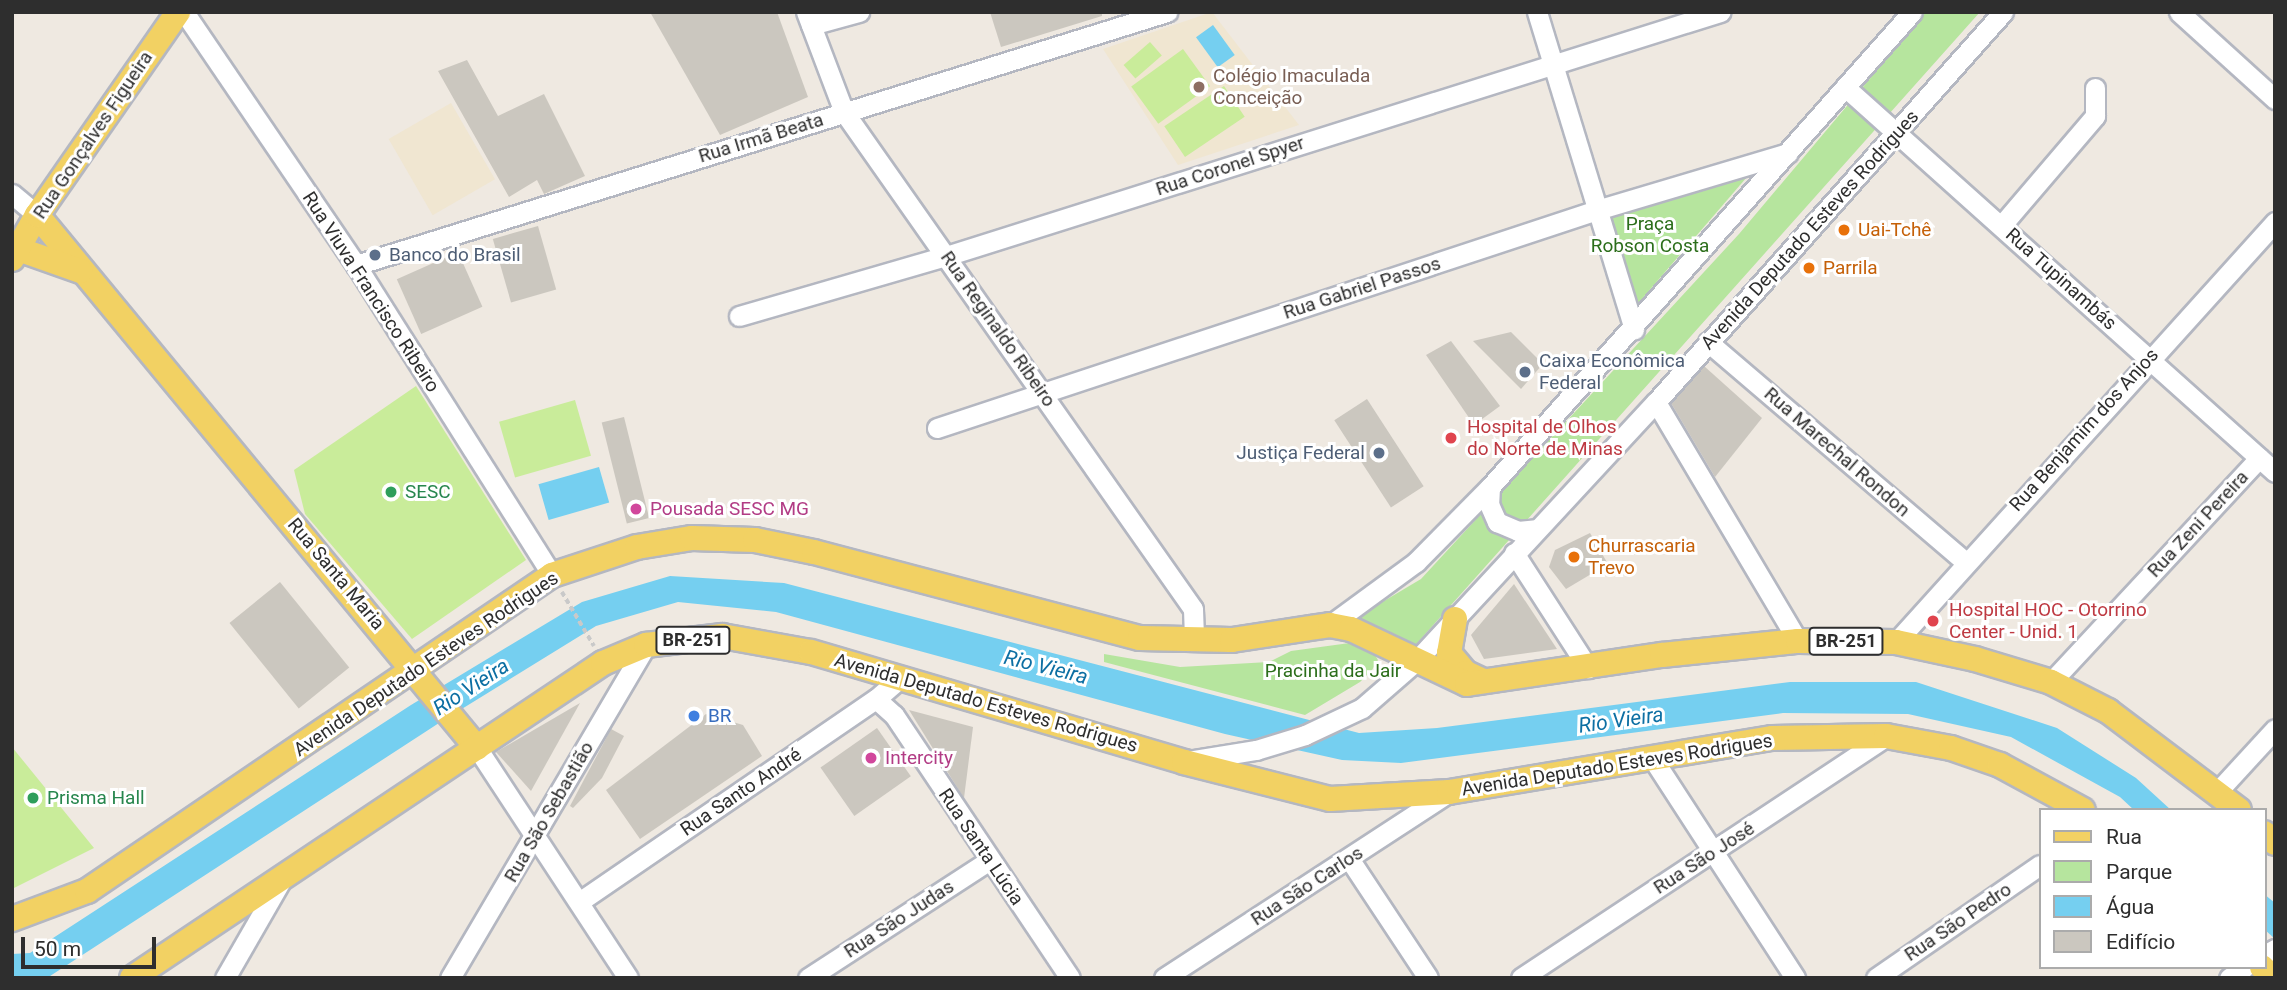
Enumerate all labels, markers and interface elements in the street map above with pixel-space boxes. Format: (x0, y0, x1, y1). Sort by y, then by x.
street label: Rua Gonçalves Figueira (28, 47, 158, 223)
place label: Colégio Imaculada Conceição (1213, 65, 1370, 109)
marker: Colégio Imaculada Conceição (1191, 79, 1207, 95)
street label: Avenida Deputado Esteves Rodrigues (1696, 106, 1924, 354)
street label: Rua Irmã Beata (696, 108, 826, 168)
street label: Rua Coronel Spyer (1153, 131, 1307, 201)
street label: Rua Viuva Francisco Ribeiro (298, 188, 444, 396)
park label: Praça Robson Costa (1591, 213, 1709, 257)
place label: Uai-Tchê (1858, 219, 1931, 241)
marker: Uai-Tchê (1836, 222, 1852, 238)
street label: Rua Tupinambás (2001, 223, 2121, 335)
place label: Banco do Brasil (389, 244, 521, 266)
marker: Banco do Brasil (367, 247, 383, 263)
street label: Rua Reginaldo Ribeiro (936, 247, 1060, 411)
street label: Rua Gabriel Passos (1280, 252, 1444, 324)
place label: Parrila (1823, 257, 1878, 279)
marker: Parrila (1801, 260, 1817, 276)
street label: Rua Benjamim dos Anjos (2005, 344, 2163, 516)
place label: Caixa Econômica Federal (1539, 350, 1685, 394)
marker: Caixa Econômica Federal (1517, 364, 1533, 380)
street label: Rua Marechal Rondon (1759, 382, 1915, 522)
place label: Hospital de Olhos do Norte de Minas (1467, 416, 1623, 460)
marker: Hospital de Olhos do Norte de Minas (1441, 428, 1461, 448)
place label: Justiça Federal (1236, 442, 1365, 464)
marker: Justiça Federal (1371, 445, 1387, 461)
street label: Rua Zeni Pereira (2143, 466, 2253, 582)
place label: SESC (405, 481, 451, 503)
marker: SESC (383, 484, 399, 500)
place label: Pousada SESC MG (650, 498, 809, 520)
marker: Pousada SESC MG (628, 501, 644, 517)
street label: Rua Santa Maria (283, 513, 389, 635)
place label: Churrascaria Trevo (1588, 535, 1696, 579)
marker: Churrascaria Trevo (1566, 549, 1582, 565)
street label: Avenida Deputado Esteves Rodrigues (289, 567, 563, 761)
place label: Hospital HOC - Otorrino Center - Unid. 1 (1949, 599, 2147, 643)
marker: Hospital HOC - Otorrino Center - Unid. 1 (1923, 611, 1943, 631)
road number: BR-251 (654, 626, 732, 654)
road number: BR-251 (1808, 626, 1884, 656)
water label: Rio Vieira (1001, 644, 1091, 690)
street label: Avenida Deputado Esteves Rodrigues (832, 649, 1140, 757)
water label: Rio Vieira (428, 653, 514, 721)
park label: Pracinha da Jair (1265, 660, 1401, 682)
water label: Rio Vieira (1577, 702, 1665, 738)
place label: BR (708, 705, 732, 727)
marker: BR (686, 708, 702, 724)
street label: Avenida Deputado Esteves Rodrigues (1460, 729, 1774, 801)
street label: Rua São Sebastião (499, 738, 599, 886)
street label: Rua Santo André (676, 743, 806, 841)
place label: Intercity (885, 747, 953, 769)
marker: Intercity (863, 750, 879, 766)
street label: Rua Santa Lúcia (934, 784, 1028, 910)
place label: Prisma Hall (47, 787, 145, 809)
marker: Prisma Hall (25, 790, 41, 806)
legend (2038, 808, 2266, 969)
street label: Rua São José (1649, 817, 1759, 899)
text: Rua (2106, 825, 2142, 849)
street label: Rua São Carlos (1247, 841, 1367, 931)
text: Parque (2106, 860, 2172, 884)
street label: Rua São Judas (840, 875, 958, 963)
street label: Rua São Pedro (1900, 878, 2016, 966)
text: Água (2106, 895, 2155, 919)
scale bar (24, 923, 159, 967)
text: Edifício (2106, 930, 2175, 954)
text: 50 m (34, 937, 81, 961)

